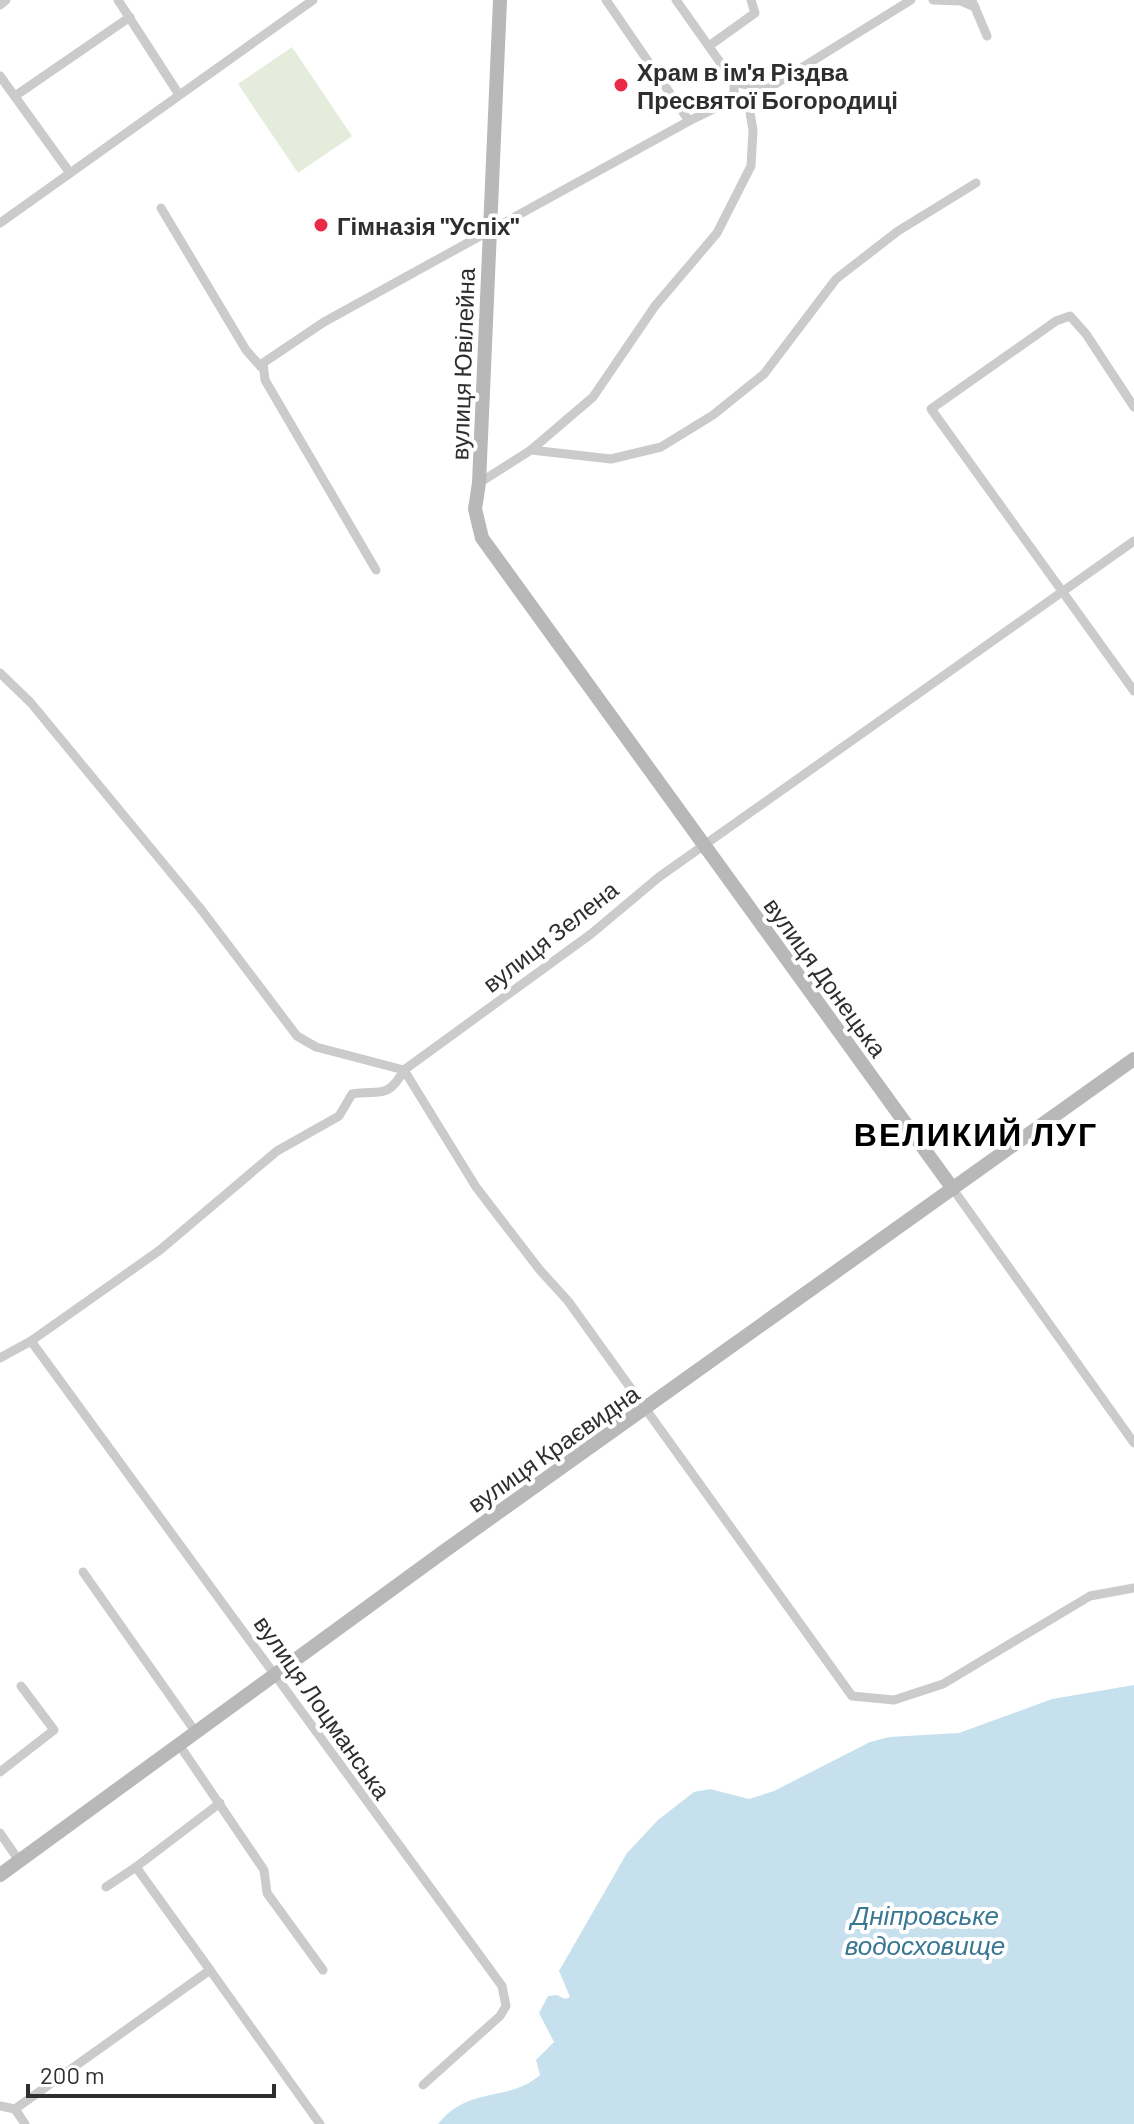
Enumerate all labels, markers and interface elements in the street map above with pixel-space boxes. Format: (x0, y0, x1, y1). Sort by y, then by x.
place label: Храм в ім'я Різдва Пресвятої Богородиці (637, 57, 898, 114)
marker: Храм в ім'я Різдва Пресвятої Богородиці (612, 76, 630, 94)
place label: Гімназія "Успіх" (337, 211, 519, 240)
marker: Гімназія "Успіх" (312, 216, 330, 234)
street label: вулиця Ювілейна (444, 267, 480, 461)
street label: вулиця Зелена (477, 874, 624, 998)
street label: вулиця Донецька (759, 892, 894, 1063)
district label: ВЕЛИКИЙ ЛУГ (854, 1114, 1098, 1152)
street label: вулиця Краєвидна (462, 1378, 645, 1518)
street label: вулиця Лоцманська (249, 1610, 398, 1805)
water label: Дніпровське водосховище (845, 1899, 1005, 1960)
scale bar (28, 2048, 274, 2098)
text: 200 m (40, 2060, 105, 2089)

